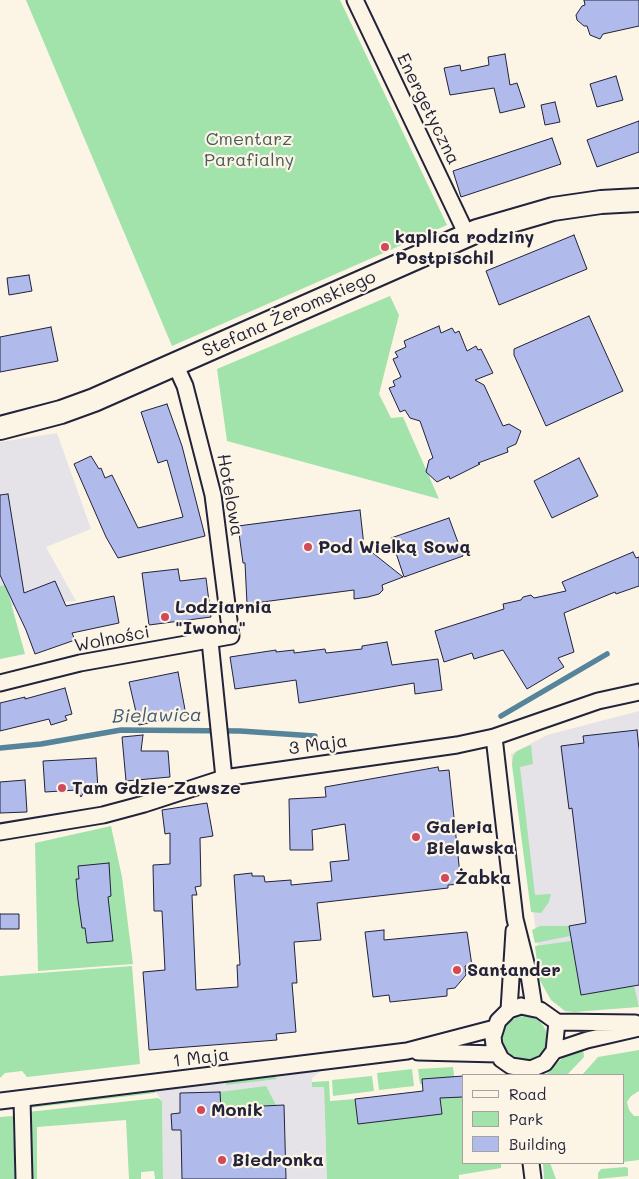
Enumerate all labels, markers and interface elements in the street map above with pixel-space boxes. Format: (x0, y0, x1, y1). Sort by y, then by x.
street label: Energetyczna (392, 50, 464, 168)
park label: Cmentarz Parafialny (204, 128, 294, 170)
place label: kaplica rodziny Postpischil (395, 226, 534, 268)
marker: kaplica rodziny Postpischil (379, 241, 391, 253)
street label: Stefana Żeromskiego (199, 266, 379, 362)
street label: Hotelowa (212, 452, 248, 538)
place label: Pod Wielką Sową (318, 536, 470, 558)
marker: Pod Wielką Sową (302, 541, 314, 553)
place label: Lodziarnia "Iwona" (175, 596, 272, 638)
marker: Lodziarnia "Iwona" (159, 611, 171, 623)
street label: Wolności (72, 621, 152, 657)
water label: Bielawica (112, 704, 202, 728)
street label: 3 Maja (287, 730, 349, 760)
place label: Tam Gdzie Zawsze (72, 777, 241, 799)
marker: Tam Gdzie Zawsze (56, 782, 68, 794)
place label: Galeria Bielawska (426, 816, 515, 859)
marker: Galeria Bielawska (410, 831, 422, 843)
place label: Żabka (455, 867, 511, 889)
marker: Żabka (439, 872, 451, 884)
place label: Santander (467, 959, 561, 981)
marker: Santander (451, 964, 463, 976)
street label: 1 Maja (172, 1044, 230, 1072)
legend (462, 1074, 624, 1164)
text: Road (509, 1084, 546, 1104)
place label: Monik (211, 1099, 263, 1121)
marker: Monik (195, 1104, 207, 1116)
text: Park (509, 1109, 543, 1129)
text: Building (509, 1134, 566, 1154)
place label: Biedronka (232, 1149, 324, 1171)
marker: Biedronka (216, 1154, 228, 1166)

